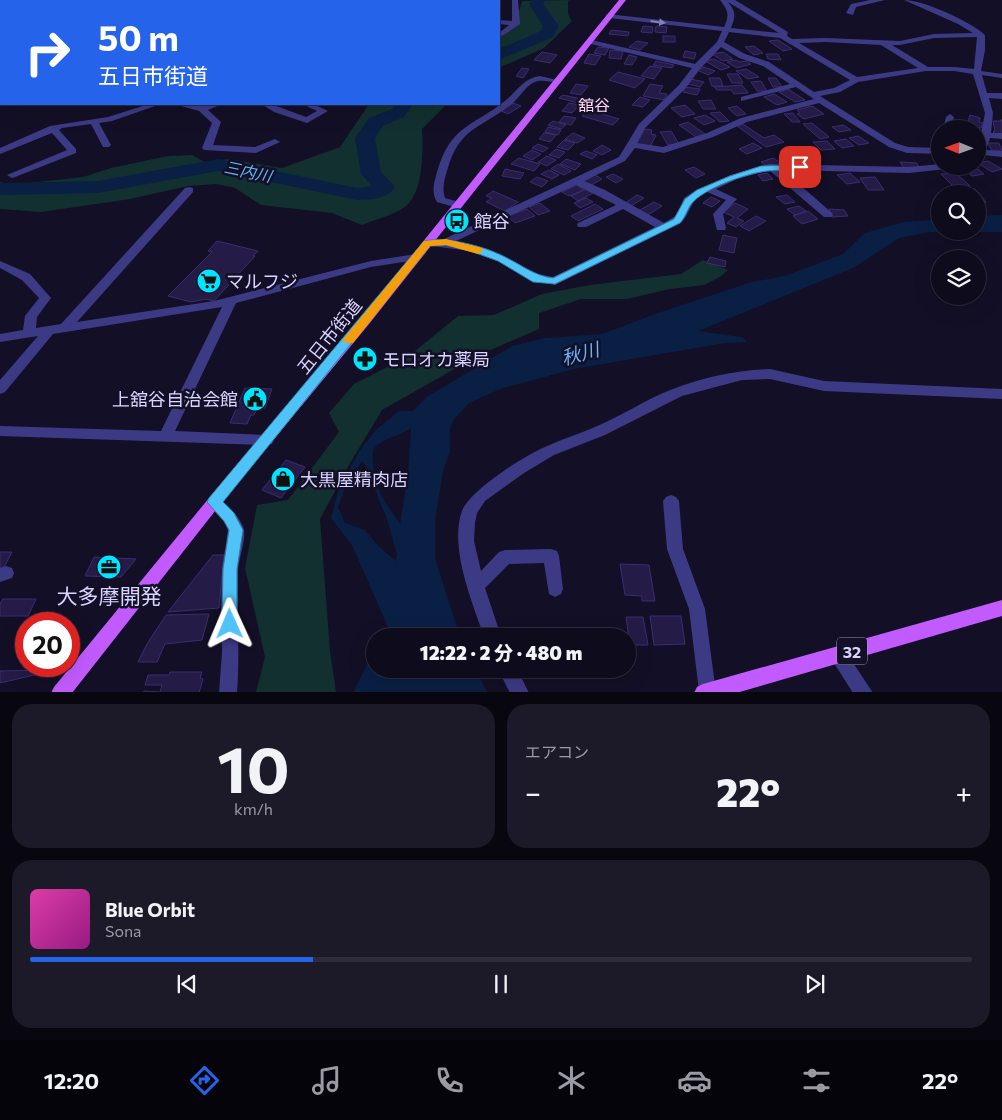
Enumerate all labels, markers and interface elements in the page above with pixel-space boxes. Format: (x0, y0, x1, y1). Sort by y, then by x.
text: 50 m (98, 15, 179, 58)
one-way arrow (650, 18, 666, 26)
icon: right (15, 20, 80, 85)
text: 五日市街道 (98, 62, 208, 89)
district label: 舘谷 (578, 95, 610, 114)
north arrow (931, 120, 986, 175)
map controls (931, 120, 986, 305)
pin (779, 146, 821, 188)
icon: arrive (786, 153, 814, 181)
water label: 三内川 (223, 157, 275, 186)
button: search (931, 185, 986, 240)
bus stop icon: 館谷 (444, 208, 470, 234)
place label: 館谷 (474, 210, 510, 232)
button: layers (931, 250, 986, 305)
supermarket icon: マルフジ (196, 268, 222, 294)
place label: マルフジ (226, 270, 298, 292)
street label: 五日市街道 (292, 294, 366, 378)
water label: 秋川 (559, 336, 603, 369)
pharmacy icon: モロオカ薬局 (352, 346, 378, 372)
place label: モロオカ薬局 (382, 348, 490, 370)
public building icon: 上舘谷自治会館 (242, 386, 268, 412)
place label: 上舘谷自治会館 (112, 388, 238, 410)
shop icon: 大黒屋精肉店 (270, 466, 296, 492)
place label: 大黒屋精肉店 (300, 468, 408, 490)
office icon: 大多摩開発 (96, 554, 122, 580)
place label: 大多摩開発 (57, 583, 162, 608)
position arrow (203, 597, 255, 649)
speed limit sign: 20 (15, 612, 80, 677)
road number: 32 (837, 637, 867, 664)
text: 12:22 · 2 分 · 480 m (420, 641, 582, 664)
text: 10 (217, 727, 290, 806)
text: エアコン (525, 742, 589, 761)
text: 22° (716, 768, 780, 815)
text: − (525, 775, 541, 809)
text: + (956, 775, 972, 809)
text: km/h (234, 799, 273, 818)
text: Blue Orbit (105, 898, 195, 921)
text: Sona (105, 921, 141, 940)
icon: previous (173, 970, 201, 998)
icon: pause (487, 970, 515, 998)
icon: next (801, 970, 829, 998)
icon: directions (187, 1063, 222, 1098)
icon: music (309, 1063, 344, 1098)
icon: phone (432, 1063, 467, 1098)
icon: climate (554, 1063, 589, 1098)
icon: car (677, 1063, 712, 1098)
icon: filters (799, 1063, 834, 1098)
text: 12:20 (44, 1067, 99, 1094)
text: 22° (922, 1067, 958, 1094)

